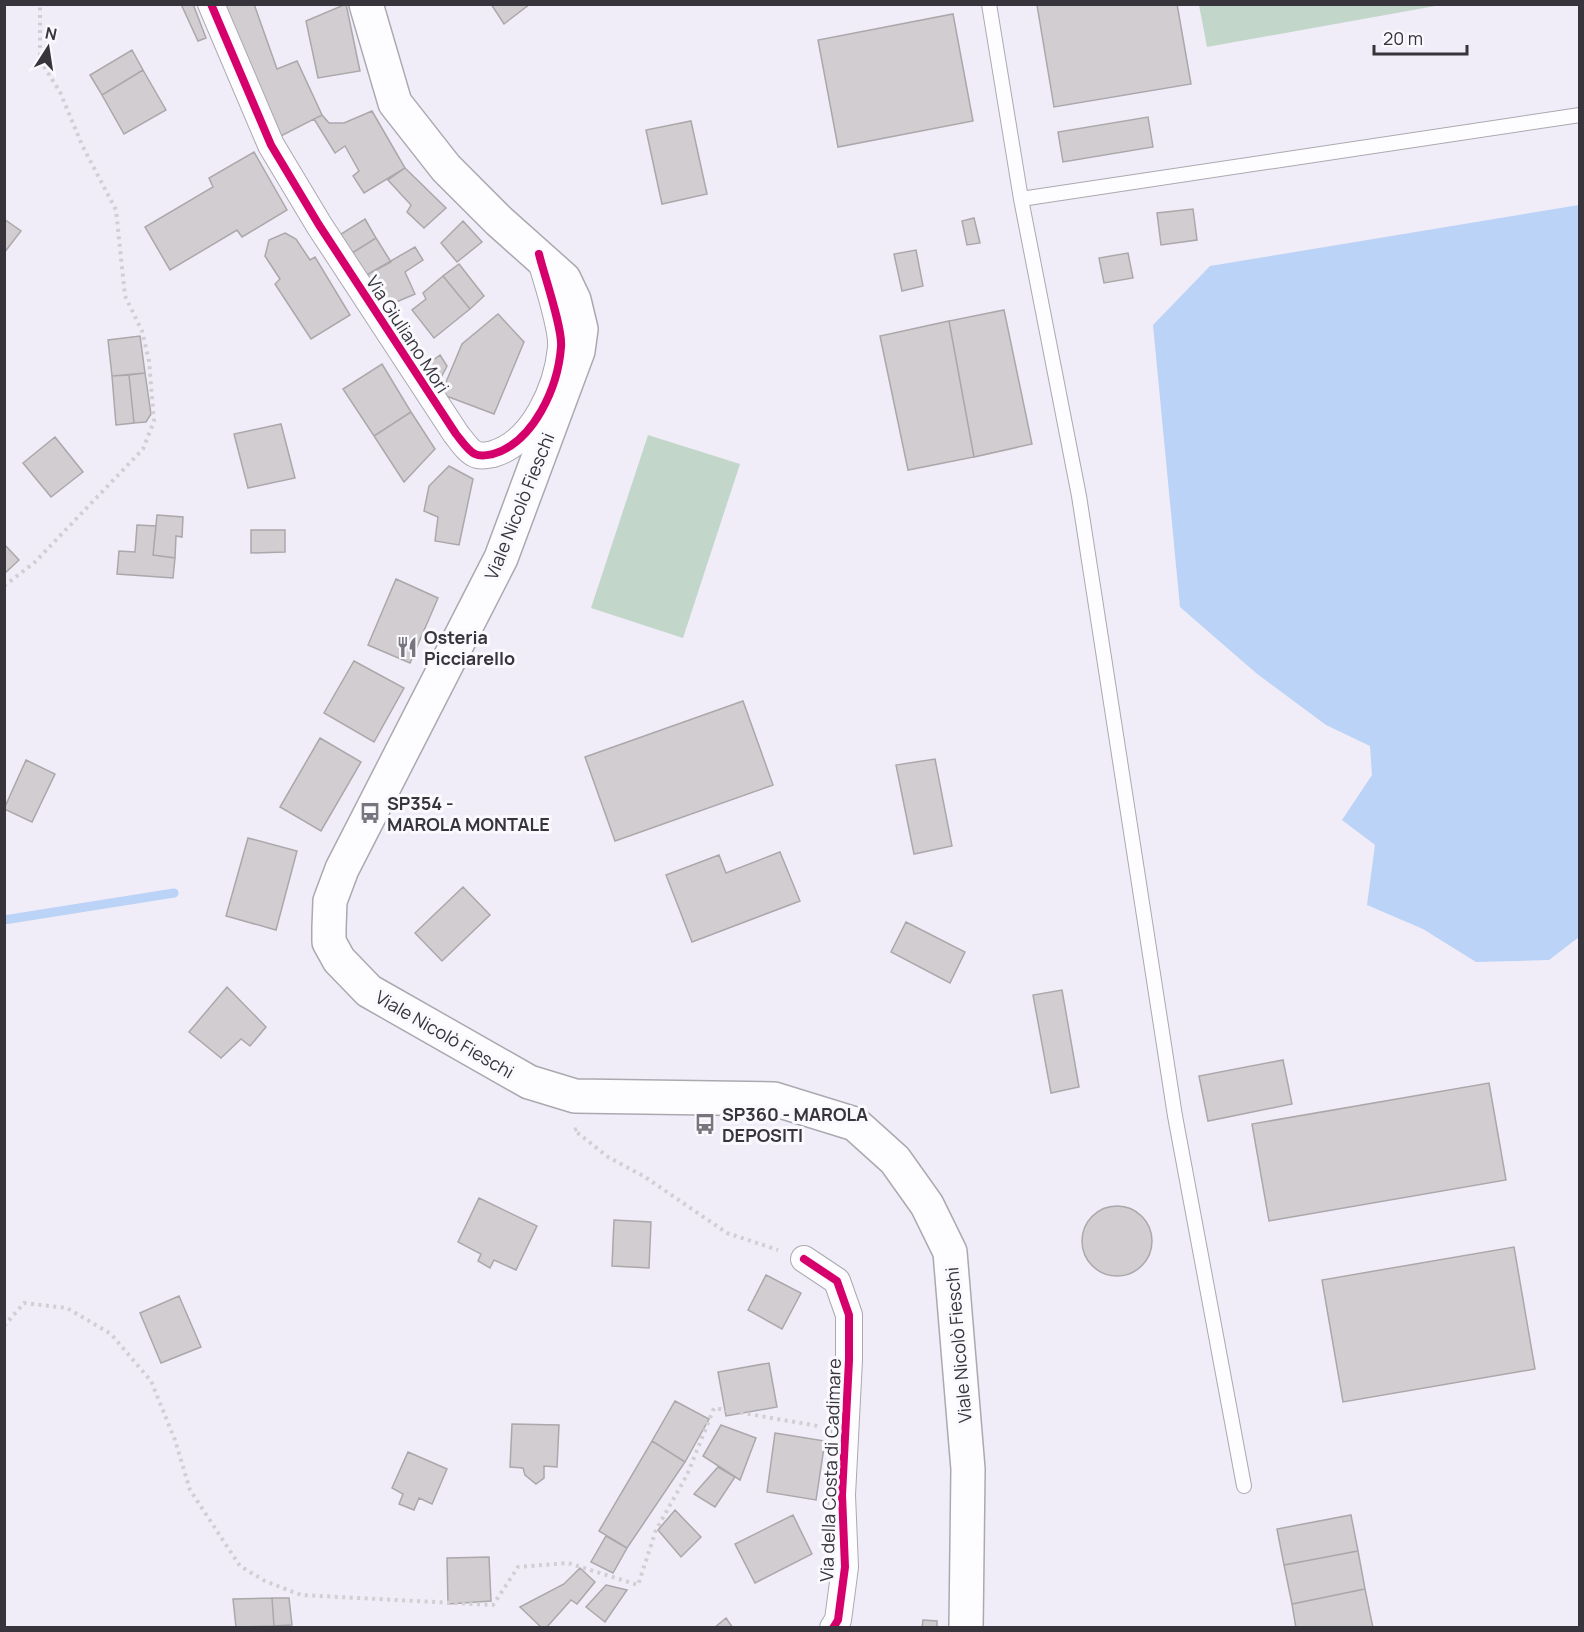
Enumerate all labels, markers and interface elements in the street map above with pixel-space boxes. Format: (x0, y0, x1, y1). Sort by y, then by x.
north arrow (18, 18, 78, 78)
scale bar (1374, 18, 1467, 56)
text: N (43, 21, 59, 45)
text: 20 m (1383, 26, 1423, 50)
street label: Via Giuliano Mori (361, 271, 455, 397)
street label: Viale Nicolò Fieschi (479, 429, 559, 583)
place label: Osteria Picciarello (424, 625, 515, 670)
restaurant icon: Osteria Picciarello (395, 635, 419, 659)
place label: SP354 - MAROLA MONTALE (387, 791, 550, 836)
bus stop icon: SP354 - MAROLA MONTALE (358, 801, 382, 825)
street label: Viale Nicolò Fieschi (371, 984, 519, 1084)
place label: SP360 - MAROLA DEPOSITI (722, 1102, 868, 1147)
bus stop icon: SP360 - MAROLA DEPOSITI (693, 1112, 717, 1136)
street label: Viale Nicolò Fieschi (939, 1266, 977, 1424)
street label: Via della Costa di Cadimare (814, 1358, 846, 1582)

